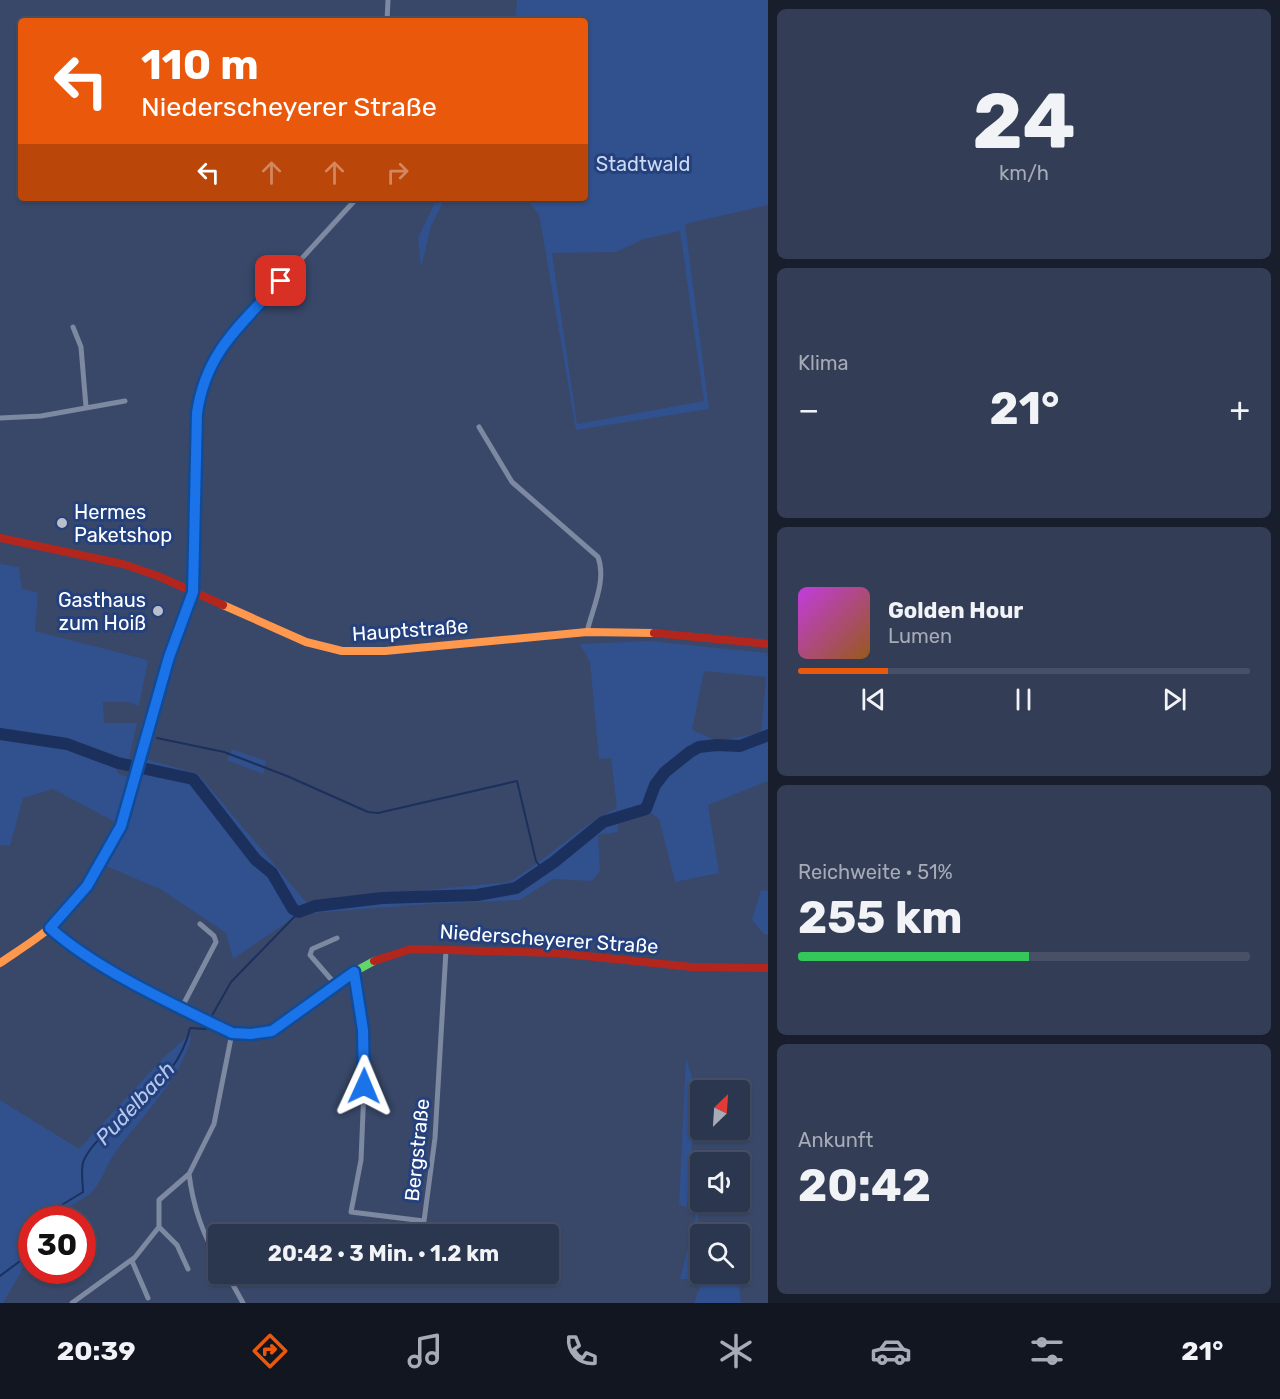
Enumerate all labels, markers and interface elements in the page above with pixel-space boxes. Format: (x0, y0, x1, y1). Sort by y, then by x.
text: 110 m (141, 40, 259, 90)
icon: left (42, 42, 120, 120)
text: 24 (972, 75, 1076, 168)
text: Niederscheyerer Straße (141, 91, 437, 123)
park label: Stadtwald (596, 152, 690, 176)
icon: left (192, 156, 225, 189)
icon: ahead (255, 156, 288, 189)
icon: ahead (318, 156, 351, 189)
icon: right (381, 156, 414, 189)
text: km/h (999, 161, 1049, 185)
pin (255, 255, 306, 306)
icon: arrive (264, 264, 297, 297)
text: Klima (798, 351, 849, 375)
text: 21° (989, 382, 1060, 435)
text: − (798, 390, 819, 429)
text: + (1229, 390, 1250, 429)
place label: Hermes Paketshop (74, 500, 172, 547)
marker: Hermes Paketshop (55, 516, 69, 530)
place label: Gasthaus zum Hoiß (58, 588, 146, 635)
text: Golden Hour (888, 597, 1023, 624)
marker: Gasthaus zum Hoiß (151, 604, 165, 618)
street label: Hauptstraße (351, 614, 469, 646)
text: Lumen (888, 624, 952, 648)
icon: previous (857, 683, 890, 716)
icon: pause (1007, 683, 1040, 716)
icon: next (1158, 683, 1191, 716)
text: Reichweite · 51% (798, 860, 953, 884)
text: 255 km (798, 891, 963, 944)
street label: Niederscheyerer Straße (439, 919, 659, 959)
position arrow (332, 1054, 396, 1118)
water label: Pudelbach (90, 1056, 180, 1150)
north arrow (690, 1080, 750, 1140)
map controls (690, 1080, 750, 1284)
street label: Bergstraße (400, 1097, 434, 1203)
text: Ankunft (798, 1128, 873, 1152)
button: sound (690, 1152, 750, 1212)
text: 20:42 (798, 1159, 931, 1212)
speed limit sign: 30 (18, 1206, 96, 1284)
button: search (690, 1224, 750, 1284)
text: 20:42 · 3 Min. · 1.2 km (268, 1240, 499, 1267)
icon: directions (249, 1330, 291, 1372)
icon: music (404, 1330, 446, 1372)
icon: phone (560, 1330, 602, 1372)
icon: climate (715, 1330, 757, 1372)
icon: car (870, 1330, 912, 1372)
icon: filters (1026, 1330, 1068, 1372)
text: 20:39 (57, 1335, 136, 1367)
text: 21° (1181, 1335, 1223, 1367)

